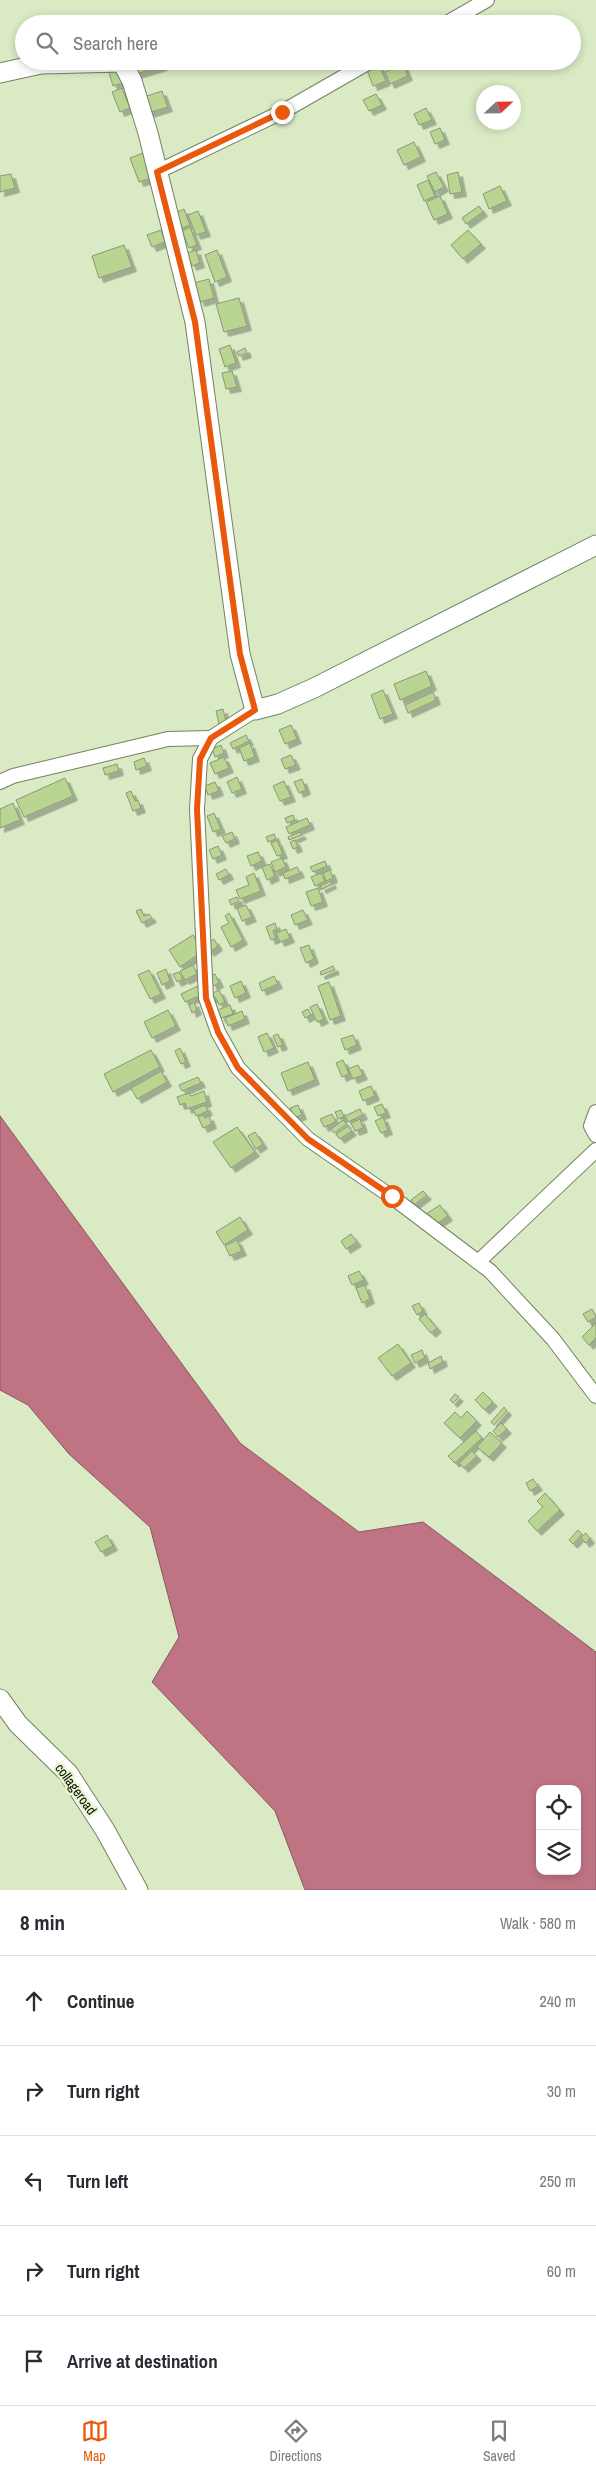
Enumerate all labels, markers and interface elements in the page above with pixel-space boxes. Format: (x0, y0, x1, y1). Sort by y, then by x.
search box (15, 15, 581, 70)
icon: search (33, 29, 61, 57)
text: Search here (73, 30, 158, 56)
north arrow (476, 85, 521, 130)
route end (271, 101, 294, 124)
route start (381, 1185, 404, 1208)
street label: collageroad (51, 1760, 101, 1818)
map controls (536, 1785, 581, 1875)
button: locate (536, 1785, 581, 1830)
button: layers (536, 1830, 581, 1875)
text: 8 min (20, 1908, 65, 1937)
text: Walk · 580 m (500, 1912, 576, 1934)
icon: ahead (20, 1987, 48, 2015)
text: Continue (67, 1988, 135, 2014)
text: 240 m (540, 1990, 576, 2012)
icon: right (20, 2077, 48, 2105)
text: Turn right (67, 2078, 139, 2104)
text: 30 m (547, 2080, 576, 2102)
icon: left (20, 2167, 48, 2195)
text: Turn left (67, 2168, 128, 2194)
text: 250 m (540, 2170, 576, 2192)
icon: right (20, 2257, 48, 2285)
text: Turn right (67, 2258, 139, 2284)
text: 60 m (547, 2260, 576, 2282)
icon: arrive (20, 2347, 48, 2375)
text: Arrive at destination (67, 2348, 218, 2374)
tab: Map (81, 2417, 109, 2465)
tab: Directions (270, 2417, 322, 2465)
tab: Saved (483, 2417, 515, 2465)

